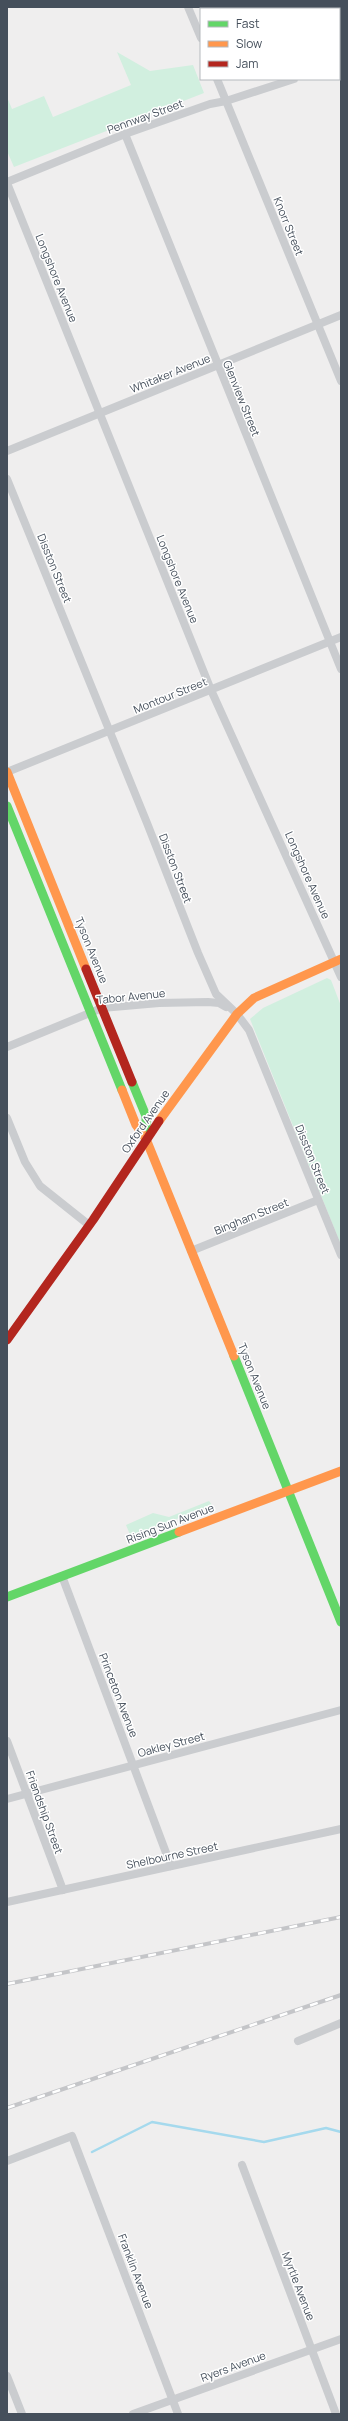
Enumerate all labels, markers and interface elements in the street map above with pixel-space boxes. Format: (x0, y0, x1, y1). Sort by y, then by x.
legend (200, 8, 340, 80)
text: Fast (236, 15, 260, 32)
text: Slow (236, 35, 262, 52)
text: Jam (236, 55, 258, 72)
street label: Pennway Street (105, 95, 185, 137)
street label: Knorr Street (270, 194, 308, 258)
street label: Longshore Avenue (32, 232, 82, 325)
street label: Whitaker Avenue (128, 350, 213, 396)
street label: Glenview Street (220, 358, 264, 438)
street label: Disston Street (34, 531, 76, 605)
street label: Longshore Avenue (153, 533, 203, 626)
street label: Montour Street (131, 673, 209, 717)
street label: Longshore Avenue (282, 829, 334, 922)
street label: Disston Street (156, 831, 196, 905)
street label: Tyson Avenue (72, 915, 112, 986)
street label: Tabor Avenue (96, 985, 167, 1007)
street label: Oxford Avenue (118, 1086, 173, 1156)
street label: Disston Street (292, 1122, 334, 1196)
street label: Bingham Street (212, 1194, 290, 1238)
street label: Tyson Avenue (235, 1341, 275, 1412)
street label: Rising Sun Avenue (124, 1499, 217, 1547)
street label: Princeton Avenue (96, 1651, 142, 1740)
street label: Oakley Street (136, 1728, 206, 1760)
street label: Friendship Street (23, 1768, 67, 1856)
street label: Shelbourne Street (125, 1838, 219, 1872)
street label: Franklin Avenue (115, 2231, 157, 2311)
street label: Myrtle Avenue (279, 2250, 319, 2323)
street label: Ryers Avenue (198, 2347, 268, 2385)

